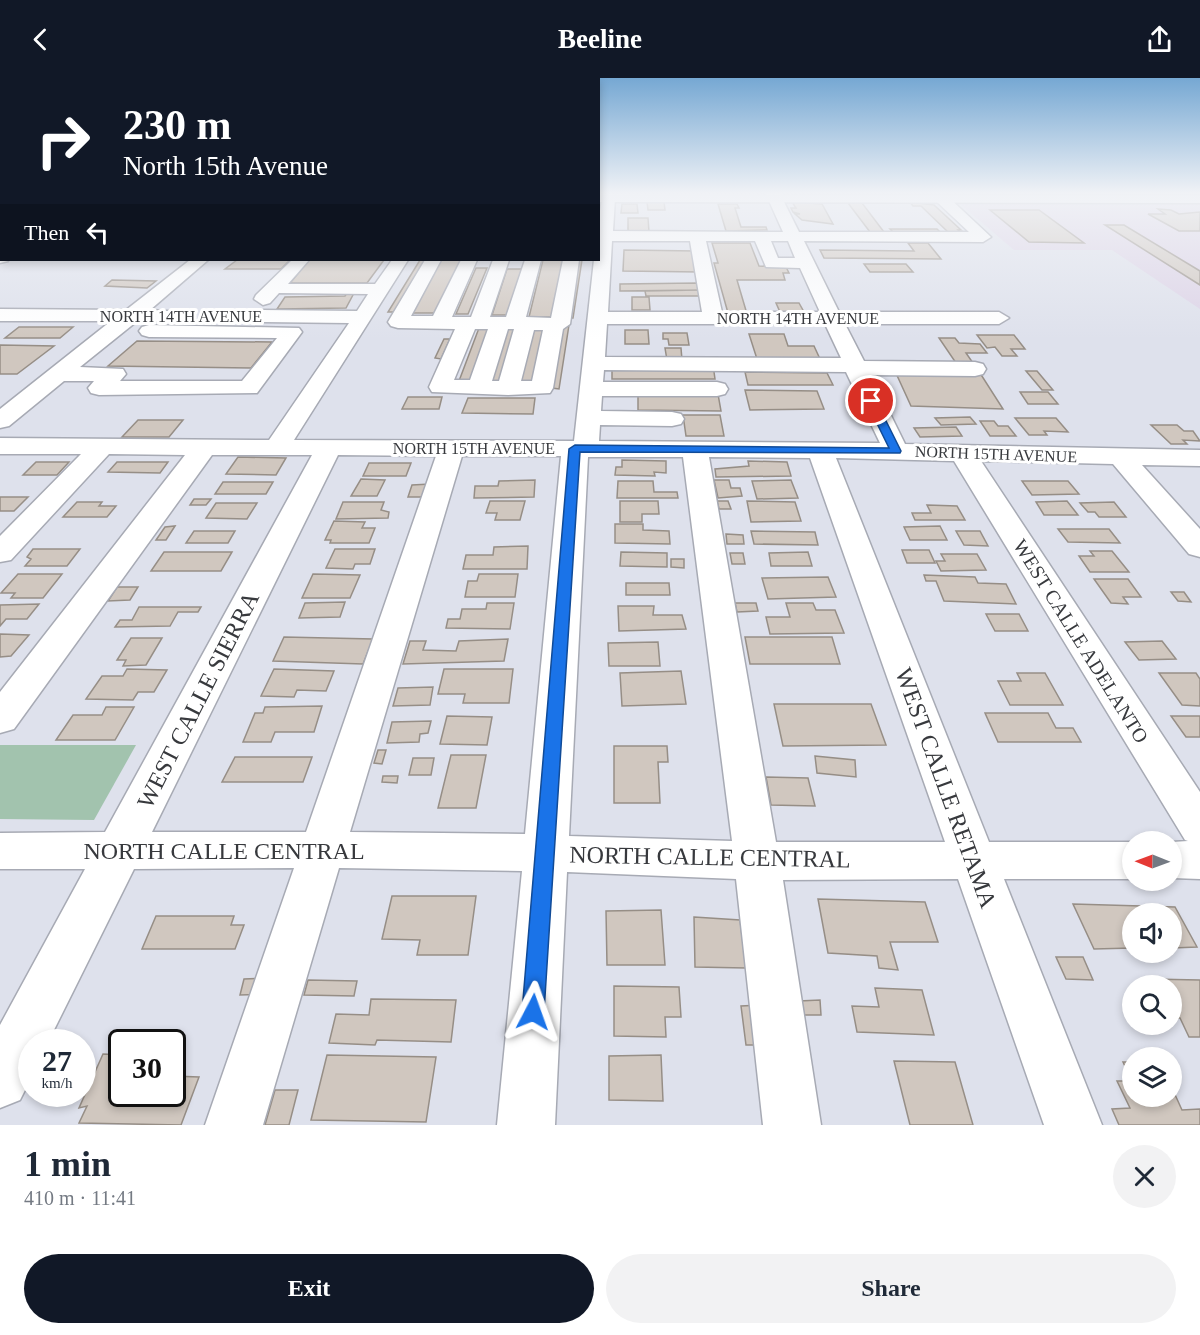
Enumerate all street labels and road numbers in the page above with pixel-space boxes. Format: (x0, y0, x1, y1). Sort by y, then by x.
street label: NORTH 14TH AVENUE (100, 308, 262, 325)
street label: NORTH 14TH AVENUE (717, 310, 879, 327)
street label: NORTH 15TH AVENUE (393, 440, 555, 457)
street label: NORTH 15TH AVENUE (915, 443, 1077, 465)
street label: WEST CALLE ADELANTO (1009, 535, 1153, 747)
street label: WEST CALLE SIERRA (132, 587, 264, 813)
street label: WEST CALLE RETAMA (890, 664, 1002, 912)
street label: NORTH CALLE CENTRAL (83, 838, 365, 864)
street label: NORTH CALLE CENTRAL (569, 842, 851, 872)

